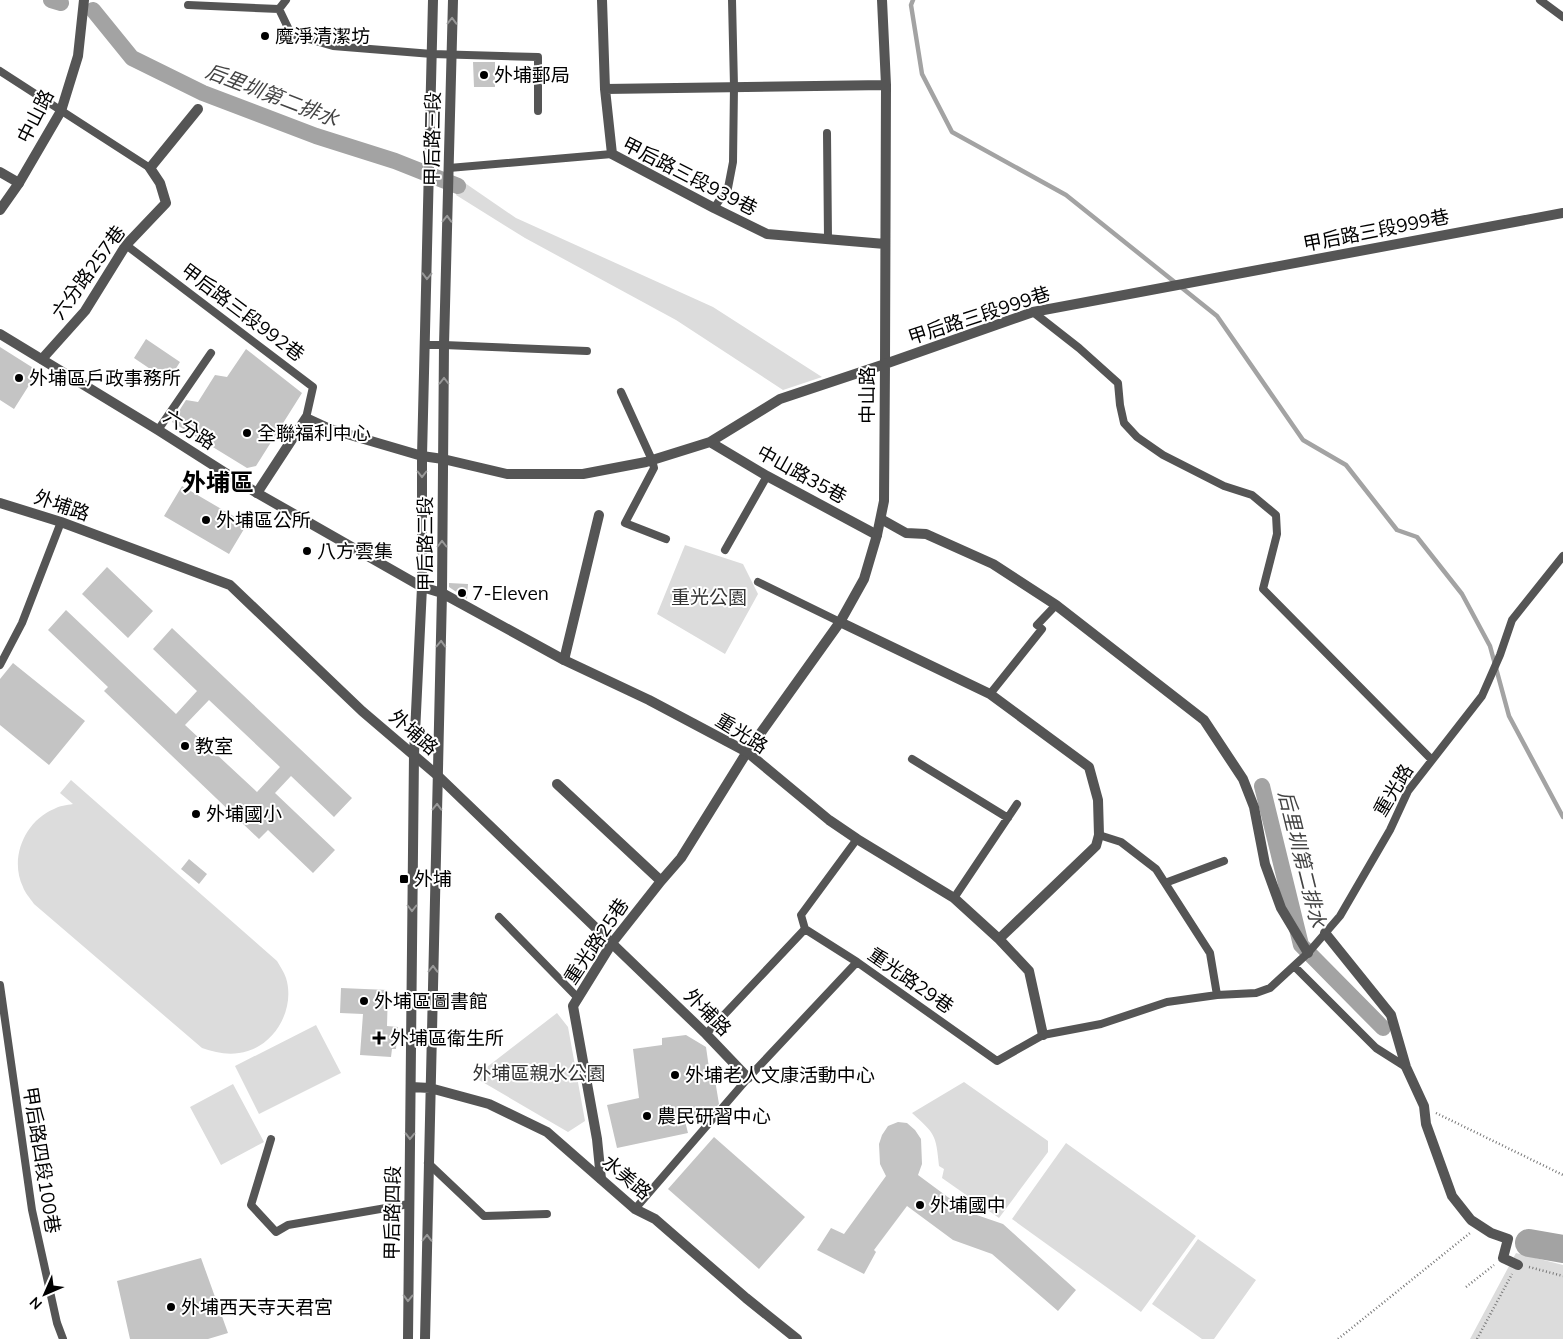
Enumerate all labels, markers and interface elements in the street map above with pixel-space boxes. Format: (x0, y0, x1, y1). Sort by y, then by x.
one-way arrow (447, 17, 457, 25)
place label: 魔淨清潔坊 (275, 24, 370, 48)
marker: 魔淨清潔坊 (259, 30, 271, 42)
water label: 后里圳第二排水 (202, 58, 343, 132)
place label: 外埔郵局 (494, 63, 570, 87)
marker: 外埔郵局 (478, 69, 490, 81)
street label: 中山路 (11, 85, 59, 147)
street label: 甲后路三段 (419, 91, 445, 187)
street label: 甲后路三段939巷 (619, 132, 761, 220)
street label: 甲后路三段999巷 (1301, 204, 1451, 256)
one-way arrow (442, 215, 453, 223)
street label: 六分路257巷 (46, 220, 130, 324)
street label: 甲后路三段992巷 (177, 258, 309, 366)
one-way arrow (421, 272, 432, 280)
street label: 甲后路三段999巷 (905, 281, 1053, 349)
place label: 外埔區戶政事務所 (29, 366, 181, 390)
street label: 中山路 (855, 366, 879, 424)
marker: 外埔區戶政事務所 (13, 372, 25, 384)
one-way arrow (438, 377, 449, 385)
street label: 六分路 (159, 404, 221, 454)
place label: 全聯福利中心 (257, 421, 371, 445)
marker: 全聯福利中心 (241, 427, 253, 439)
street label: 中山路35巷 (753, 440, 851, 508)
district label: 外埔區 (182, 467, 254, 497)
one-way arrow (417, 470, 427, 478)
street label: 外埔路 (31, 484, 93, 526)
street label: 甲后路三段 (413, 496, 437, 592)
place label: 外埔區公所 (216, 508, 311, 532)
marker: 外埔區公所 (200, 514, 212, 526)
place label: 八方雲集 (317, 539, 393, 563)
one-way arrow (437, 540, 448, 548)
marker: 八方雲集 (301, 545, 313, 557)
place label: 7-Eleven (472, 581, 549, 605)
park label: 重光公園 (671, 585, 747, 609)
marker: 7-Eleven (456, 587, 468, 599)
one-way arrow (436, 640, 446, 648)
street label: 外埔路 (385, 704, 443, 760)
street label: 重光路 (711, 708, 773, 758)
place label: 教室 (195, 734, 233, 758)
marker: 教室 (179, 740, 191, 752)
street label: 重光路 (1368, 759, 1418, 821)
water label: 后里圳第二排水 (1273, 788, 1332, 931)
place label: 外埔國小 (206, 802, 282, 826)
one-way arrow (431, 802, 442, 810)
marker: 外埔國小 (190, 808, 202, 820)
place label: 外埔 (414, 867, 452, 891)
marker: 外埔 (398, 873, 410, 885)
street label: 重光路25巷 (558, 893, 634, 989)
one-way arrow (407, 904, 418, 912)
street label: 重光路29巷 (864, 942, 958, 1018)
one-way arrow (428, 965, 438, 972)
street label: 外埔路 (679, 983, 737, 1041)
place label: 外埔區圖書館 (374, 989, 488, 1013)
marker: 外埔區圖書館 (358, 995, 370, 1007)
place label: 外埔區衛生所 (390, 1026, 504, 1050)
marker: 外埔區衛生所 (372, 1031, 386, 1045)
park label: 外埔區親水公園 (472, 1061, 606, 1085)
place label: 外埔老人文康活動中心 (685, 1063, 875, 1087)
marker: 外埔老人文康活動中心 (669, 1069, 681, 1081)
street label: 甲后路四段100巷 (19, 1085, 65, 1235)
place label: 農民研習中心 (657, 1104, 771, 1128)
marker: 農民研習中心 (641, 1110, 653, 1122)
one-way arrow (405, 1132, 415, 1140)
street label: 水美路 (597, 1149, 657, 1205)
street label: 甲后路四段 (379, 1165, 405, 1261)
place label: 外埔國中 (930, 1193, 1006, 1217)
marker: 外埔國中 (914, 1199, 926, 1211)
one-way arrow (422, 1234, 432, 1242)
north arrow (20, 1269, 70, 1319)
text: N (26, 1293, 46, 1313)
place label: 外埔西天寺天君宮 (181, 1295, 333, 1319)
one-way arrow (403, 1295, 413, 1303)
marker: 外埔西天寺天君宮 (165, 1301, 177, 1313)

